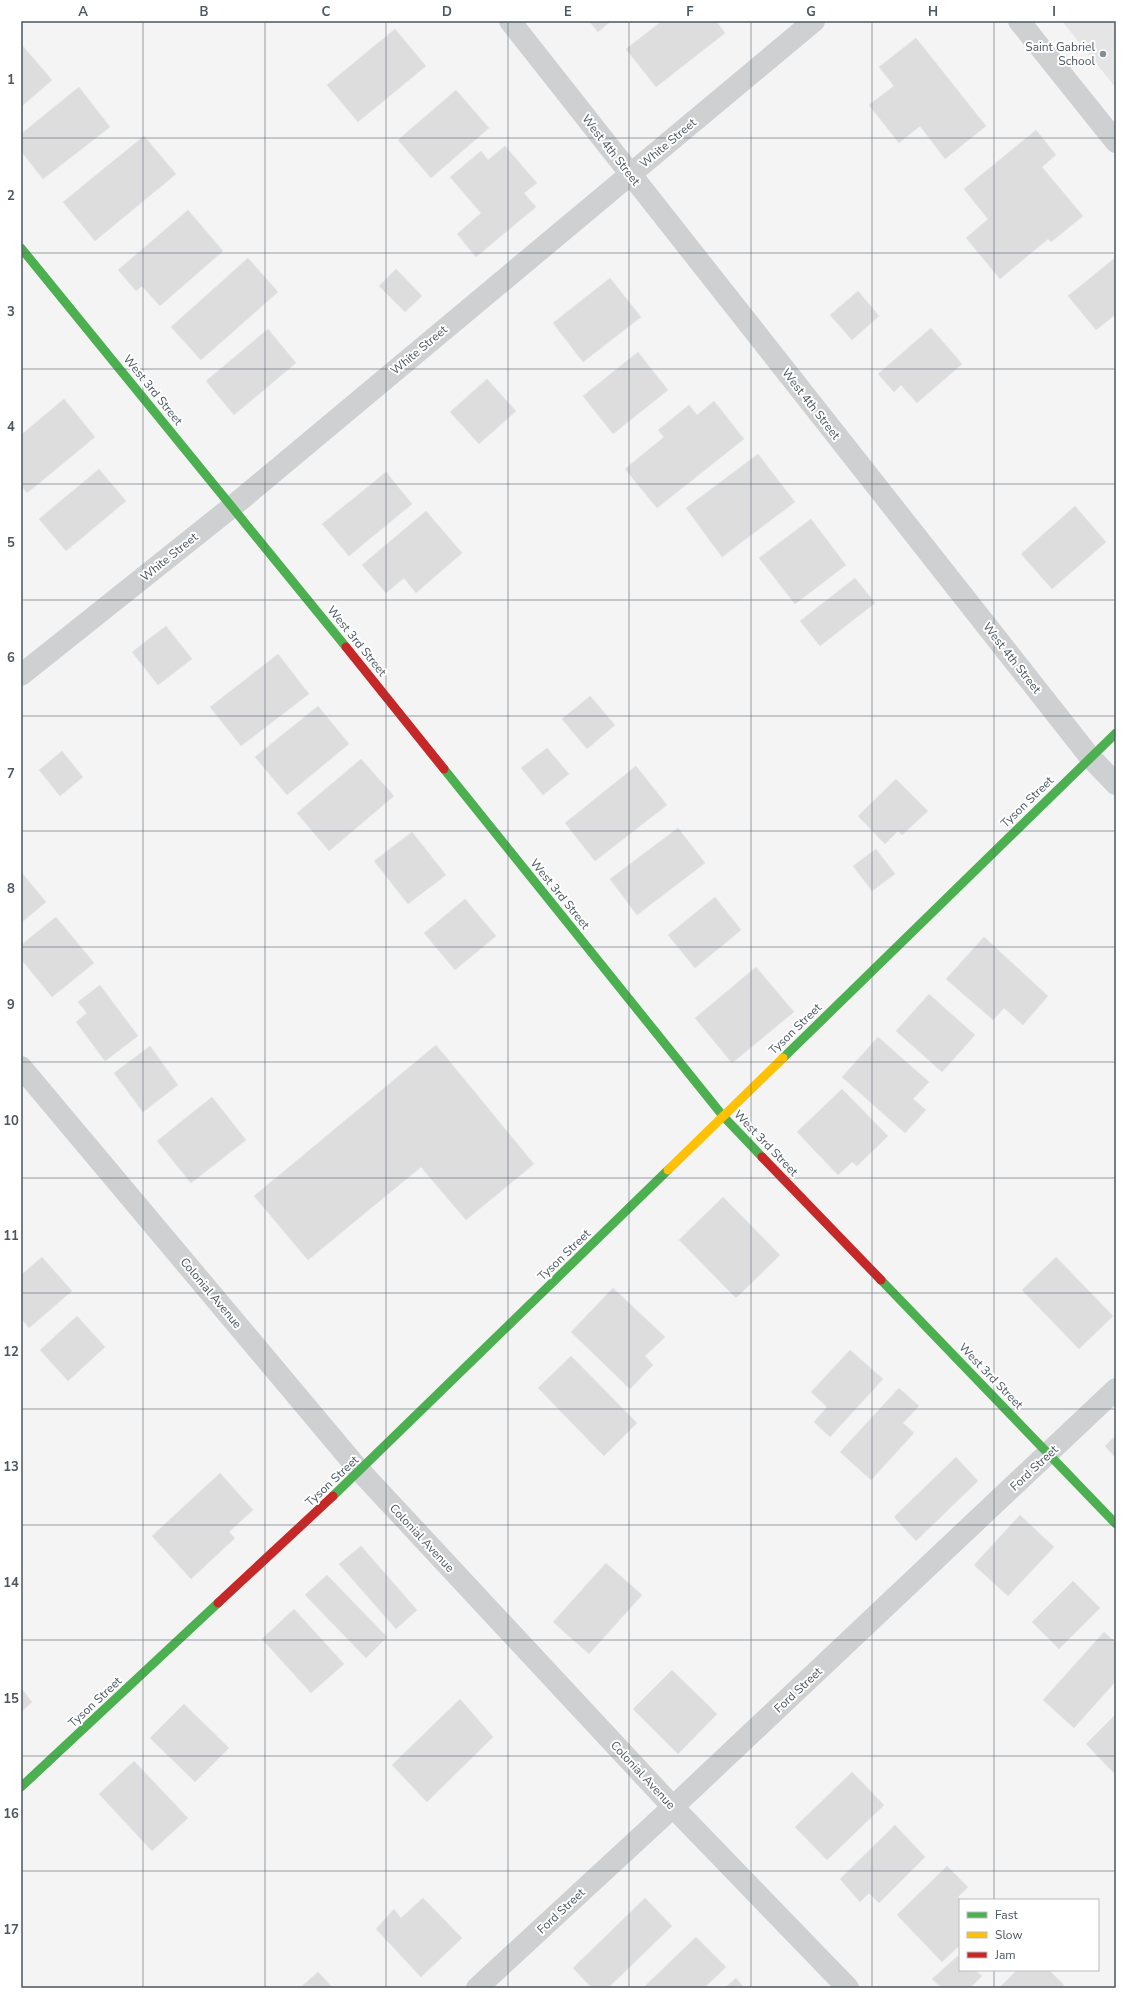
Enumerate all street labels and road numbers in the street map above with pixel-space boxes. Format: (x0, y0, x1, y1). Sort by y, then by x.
street label: West 4th Street (578, 111, 644, 189)
street label: White Street (636, 114, 700, 171)
street label: White Street (387, 321, 451, 378)
street label: West 3rd Street (120, 351, 187, 429)
street label: West 4th Street (778, 365, 844, 443)
street label: White Street (137, 529, 202, 585)
street label: West 3rd Street (324, 602, 391, 680)
street label: West 4th Street (979, 619, 1045, 697)
street label: Tyson Street (997, 772, 1057, 831)
street label: West 3rd Street (527, 855, 594, 933)
street label: Tyson Street (765, 999, 825, 1058)
street label: West 3rd Street (730, 1106, 802, 1180)
street label: Tyson Street (534, 1225, 594, 1284)
street label: Colonial Avenue (177, 1254, 245, 1332)
street label: West 3rd Street (955, 1339, 1027, 1413)
street label: Ford Street (1007, 1441, 1062, 1494)
street label: Tyson Street (302, 1452, 363, 1510)
street label: Colonial Avenue (386, 1500, 458, 1576)
street label: Ford Street (771, 1663, 826, 1716)
street label: Tyson Street (65, 1673, 126, 1731)
street label: Colonial Avenue (607, 1737, 679, 1813)
street label: Ford Street (534, 1884, 589, 1937)

